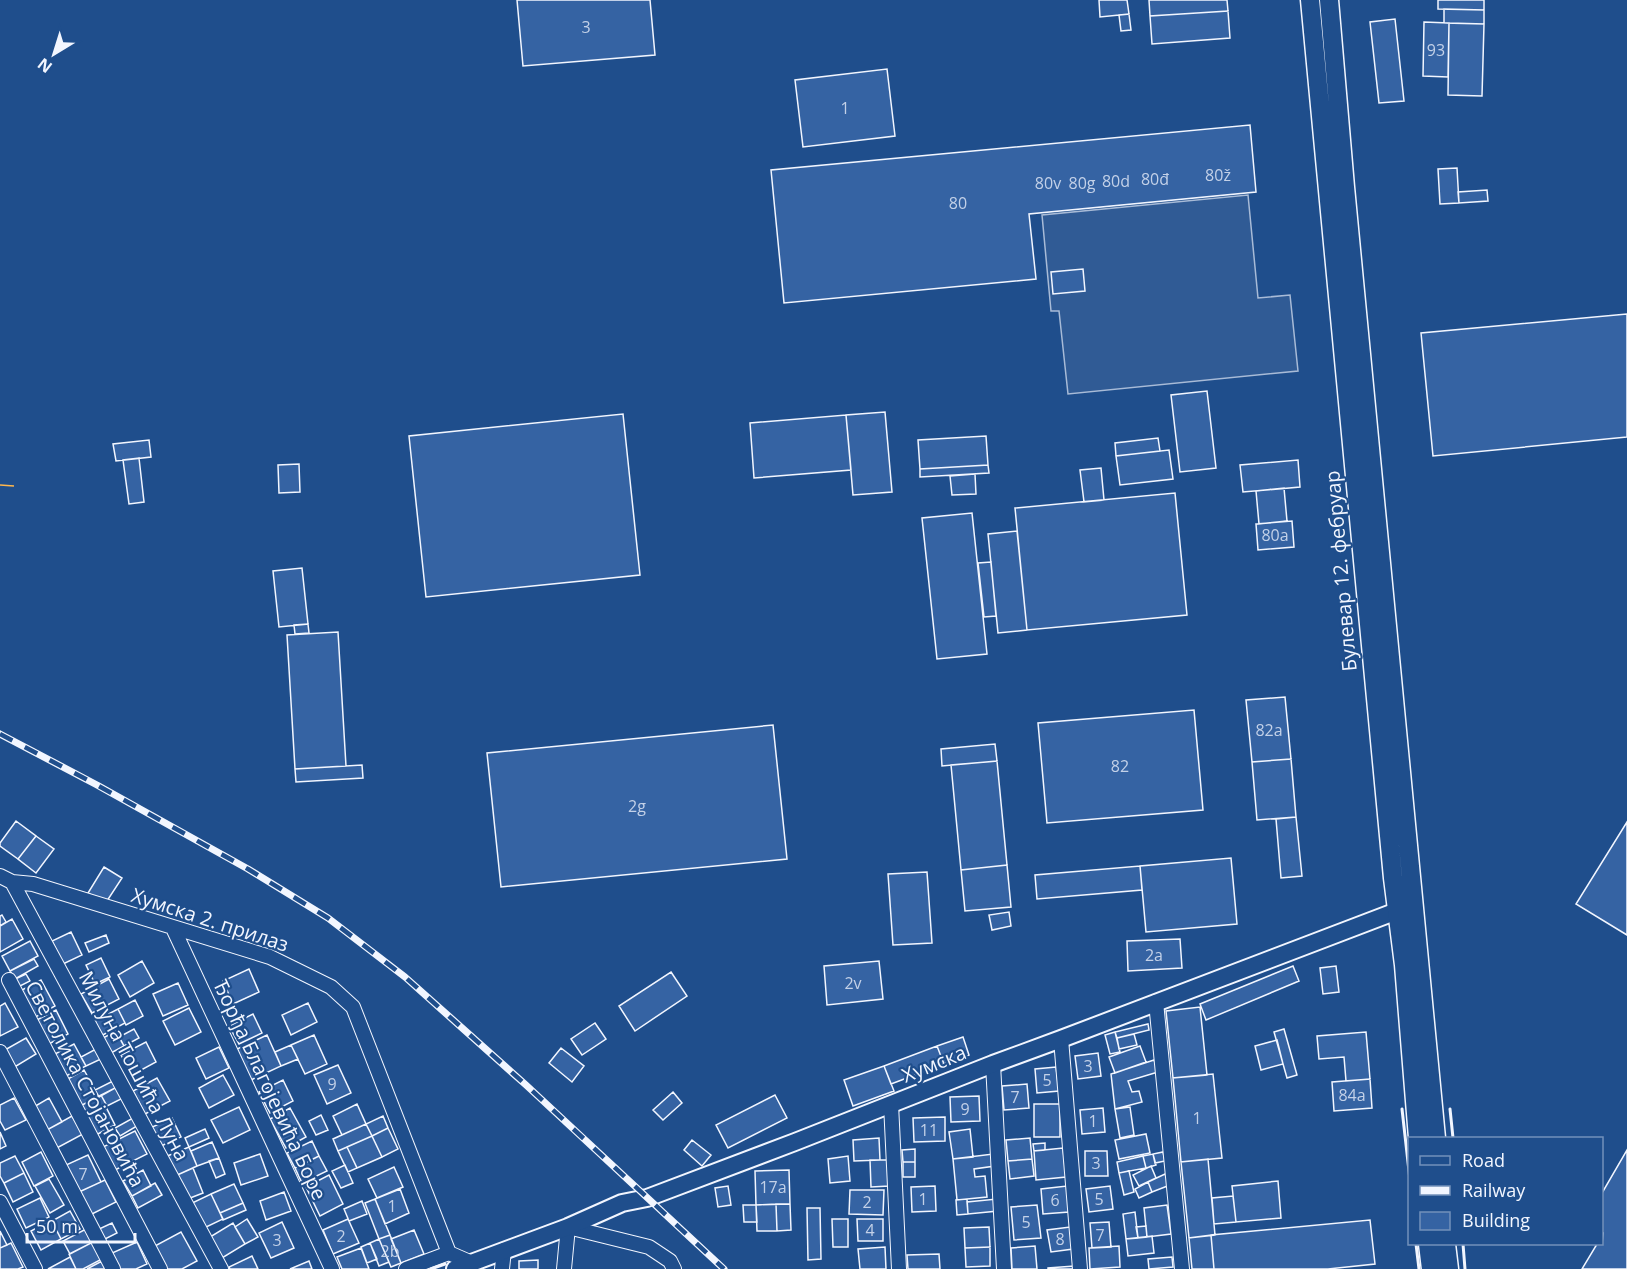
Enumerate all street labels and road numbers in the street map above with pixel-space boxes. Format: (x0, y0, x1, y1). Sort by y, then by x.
street label: Булевар 12. фебруар (1318, 470, 1363, 673)
street label: Хумска 2. прилаз (128, 881, 292, 958)
street label: Милуна Тошића Луна (73, 966, 196, 1165)
street label: Ђорђа Благојевића Боре (208, 975, 333, 1204)
street label: Светолика Стојановића (20, 976, 151, 1192)
street label: Хумска (898, 1038, 970, 1089)

